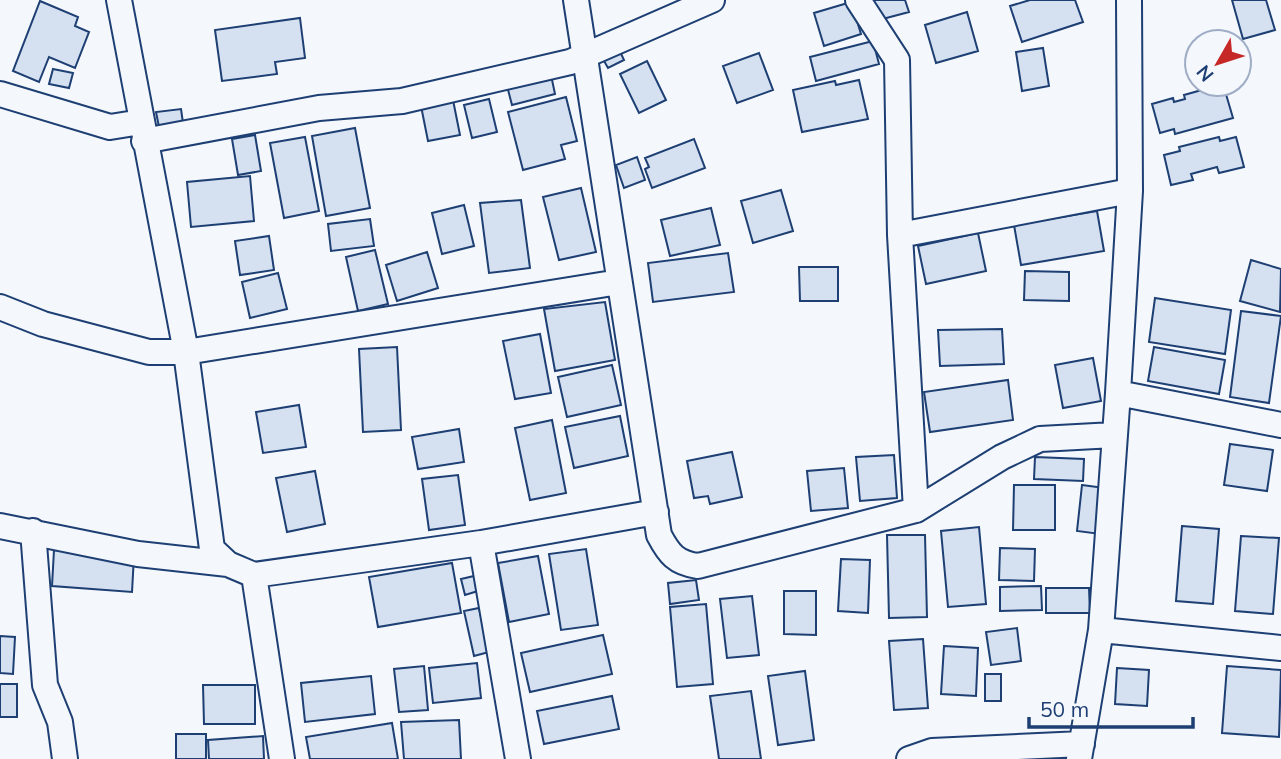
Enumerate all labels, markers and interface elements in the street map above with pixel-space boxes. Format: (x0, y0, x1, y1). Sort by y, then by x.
north arrow (1183, 28, 1253, 98)
text: N (1191, 61, 1219, 87)
scale bar (1029, 686, 1194, 730)
text: 50 m (1040, 696, 1089, 722)

